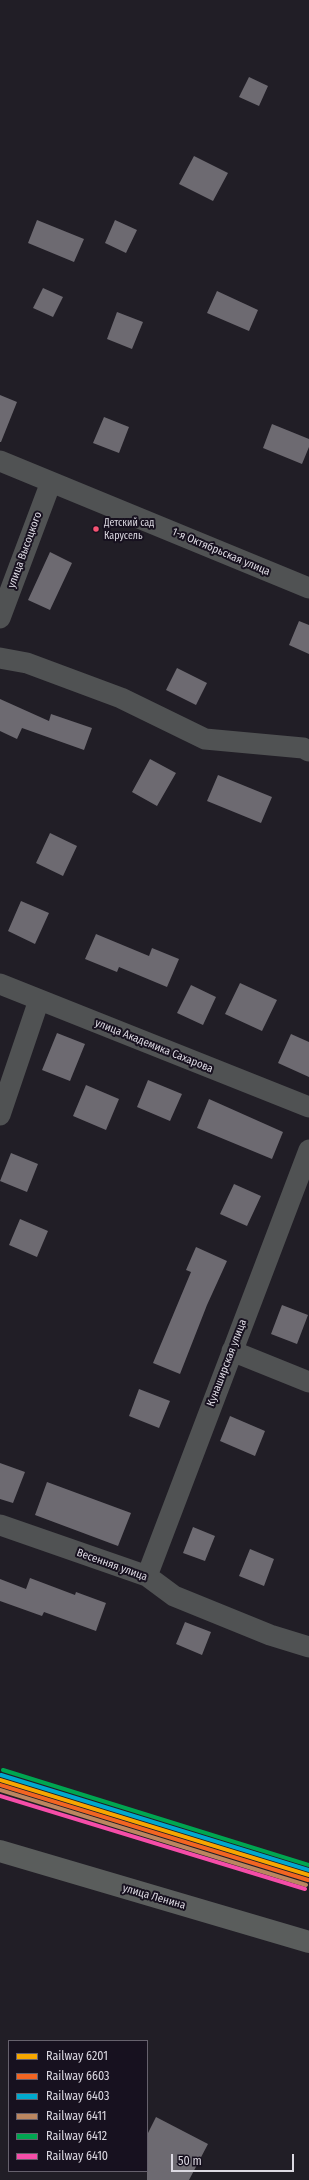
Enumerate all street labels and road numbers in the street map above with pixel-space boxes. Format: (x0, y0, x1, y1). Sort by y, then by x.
street label: улица Высоцкого (5, 510, 45, 590)
street label: 1-я Октябрьская улица (170, 525, 272, 579)
street label: улица Академика Сахарова (93, 1016, 215, 1076)
street label: Кунаширская улица (204, 1318, 250, 1408)
street label: Весенняя улица (75, 1546, 149, 1584)
street label: улица Ленина (121, 1882, 187, 1912)

